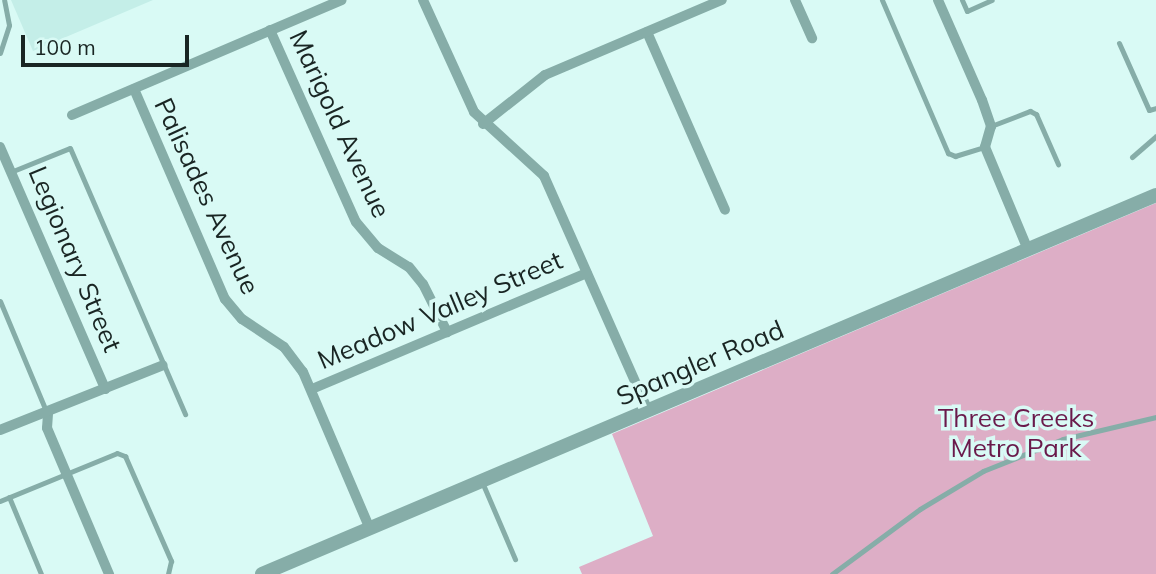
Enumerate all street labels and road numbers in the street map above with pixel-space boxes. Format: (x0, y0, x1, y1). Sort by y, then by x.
street label: Marigold Avenue (283, 25, 397, 223)
street label: Palisades Avenue (148, 93, 266, 299)
street label: Legionary Street (22, 162, 128, 356)
street label: Meadow Valley Street (313, 244, 567, 376)
street label: Spangler Road (612, 314, 788, 412)

